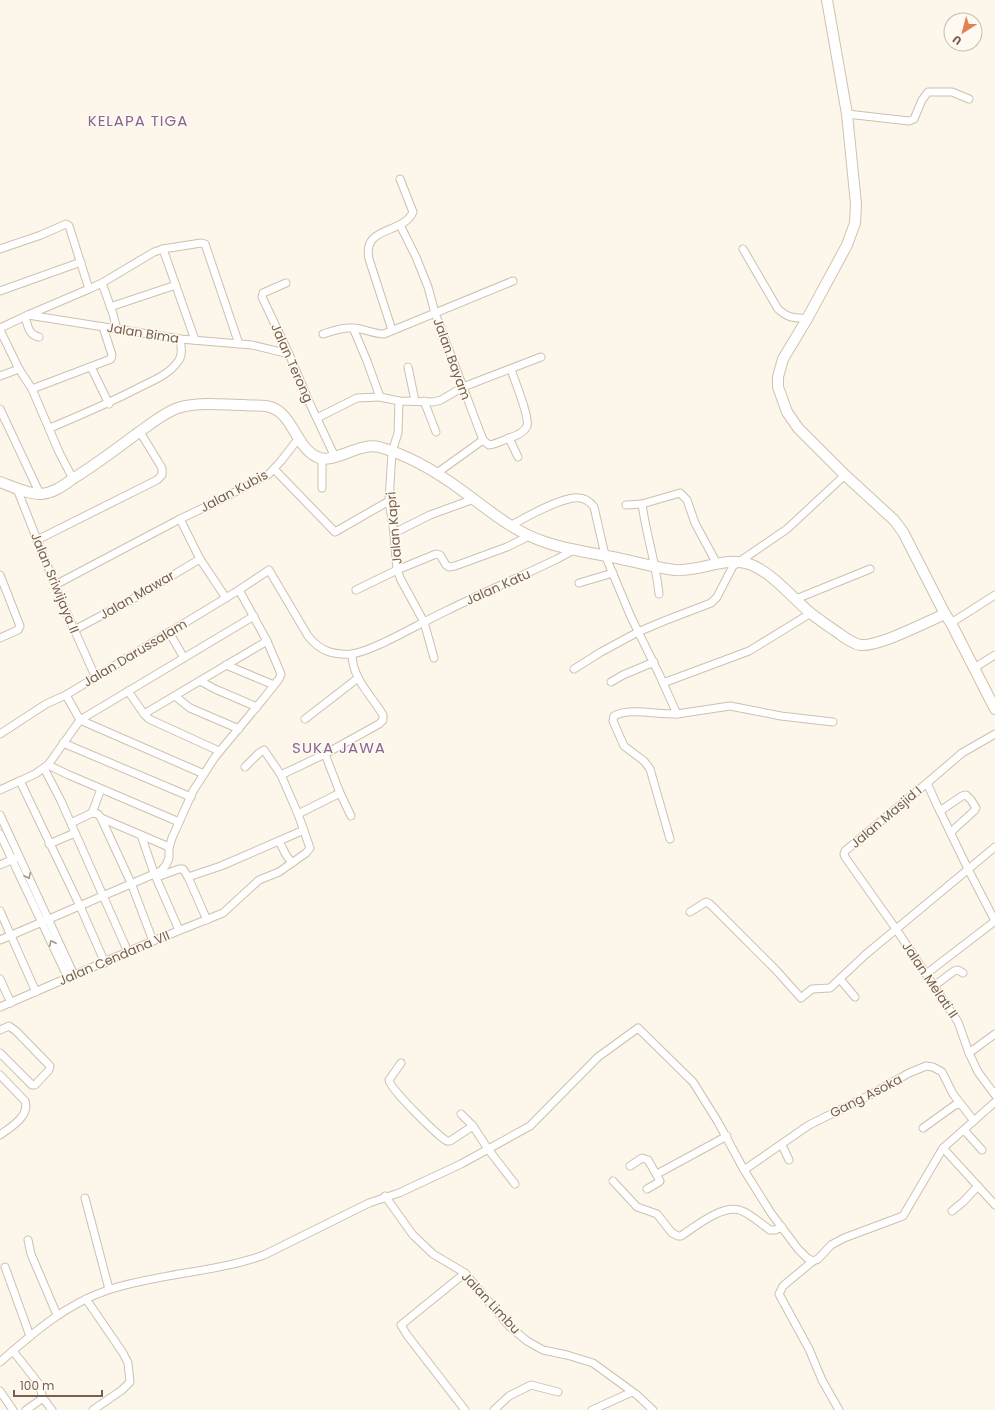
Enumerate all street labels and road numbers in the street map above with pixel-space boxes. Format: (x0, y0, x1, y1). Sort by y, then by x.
street label: Jalan Bayam (428, 315, 476, 403)
street label: Jalan Bima (106, 318, 180, 348)
street label: Jalan Terong (266, 320, 318, 406)
street label: Jalan Kubis (197, 465, 271, 517)
street label: Jalan Kapri (381, 491, 407, 565)
street label: Jalan Sriwijaya II (26, 530, 84, 636)
street label: Jalan Katu (463, 564, 533, 610)
street label: Jalan Mawar (96, 566, 178, 624)
street label: Jalan Darussalam (79, 614, 191, 692)
street label: Jalan Masjid I (846, 781, 926, 853)
street label: Jalan Cendana VII (55, 926, 173, 990)
street label: Jalan Melati II (897, 938, 963, 1022)
street label: Gang Asoka (827, 1070, 905, 1122)
street label: Jalan Limbu (457, 1268, 525, 1338)

